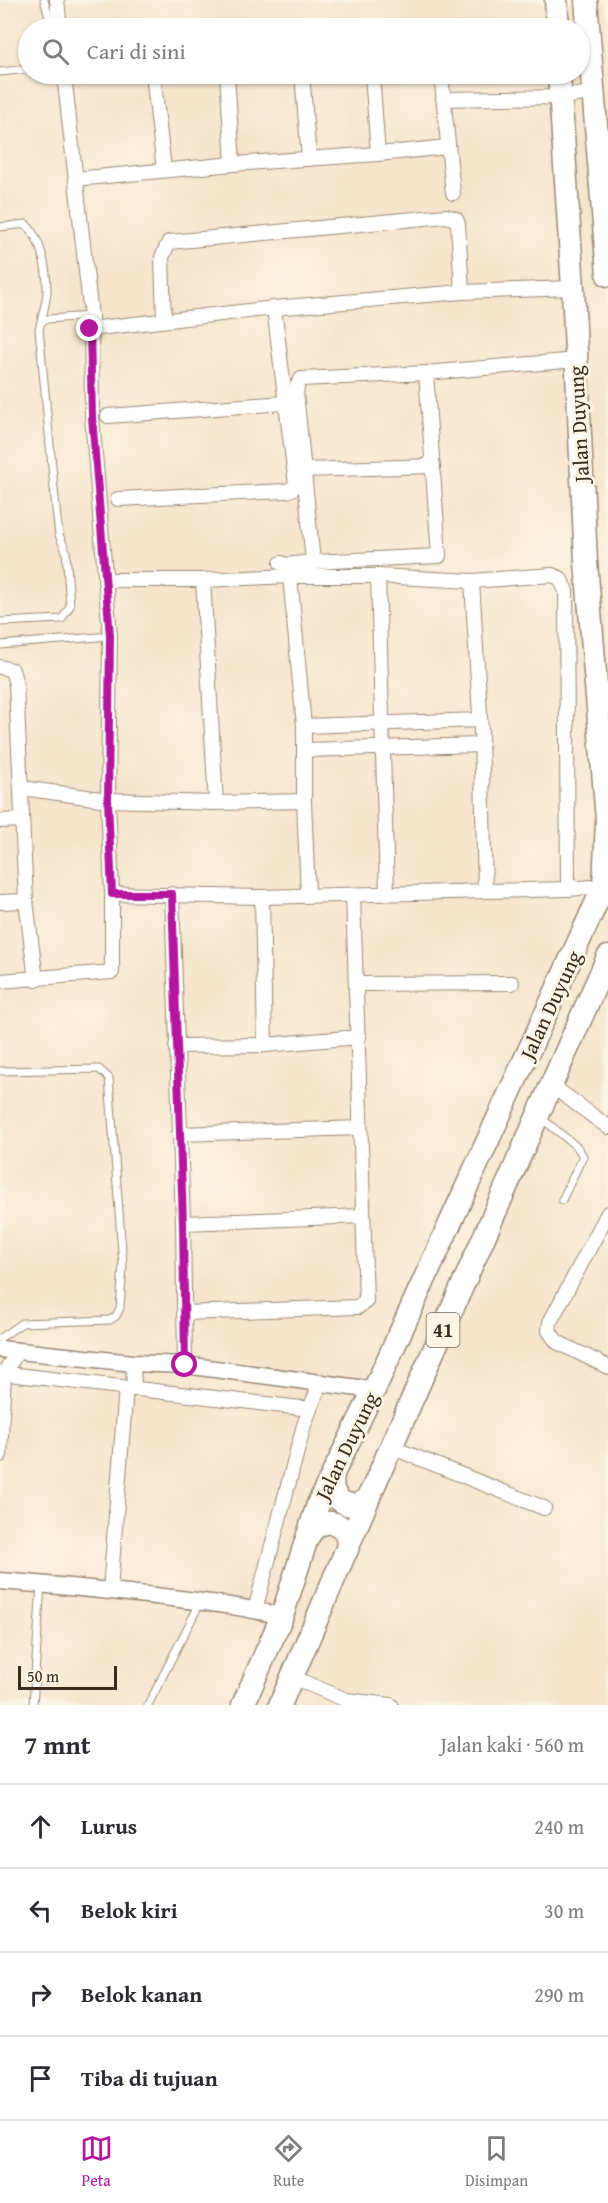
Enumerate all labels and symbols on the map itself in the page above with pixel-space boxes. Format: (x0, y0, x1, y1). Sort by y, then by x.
route end (76, 315, 102, 341)
street label: Jalan Duyung (560, 364, 597, 486)
street label: Jalan Duyung (511, 945, 590, 1067)
road number: 41 (426, 1313, 460, 1347)
route start (171, 1351, 197, 1377)
street label: Jalan Duyung (306, 1386, 386, 1508)
scale bar (18, 1663, 117, 1690)

